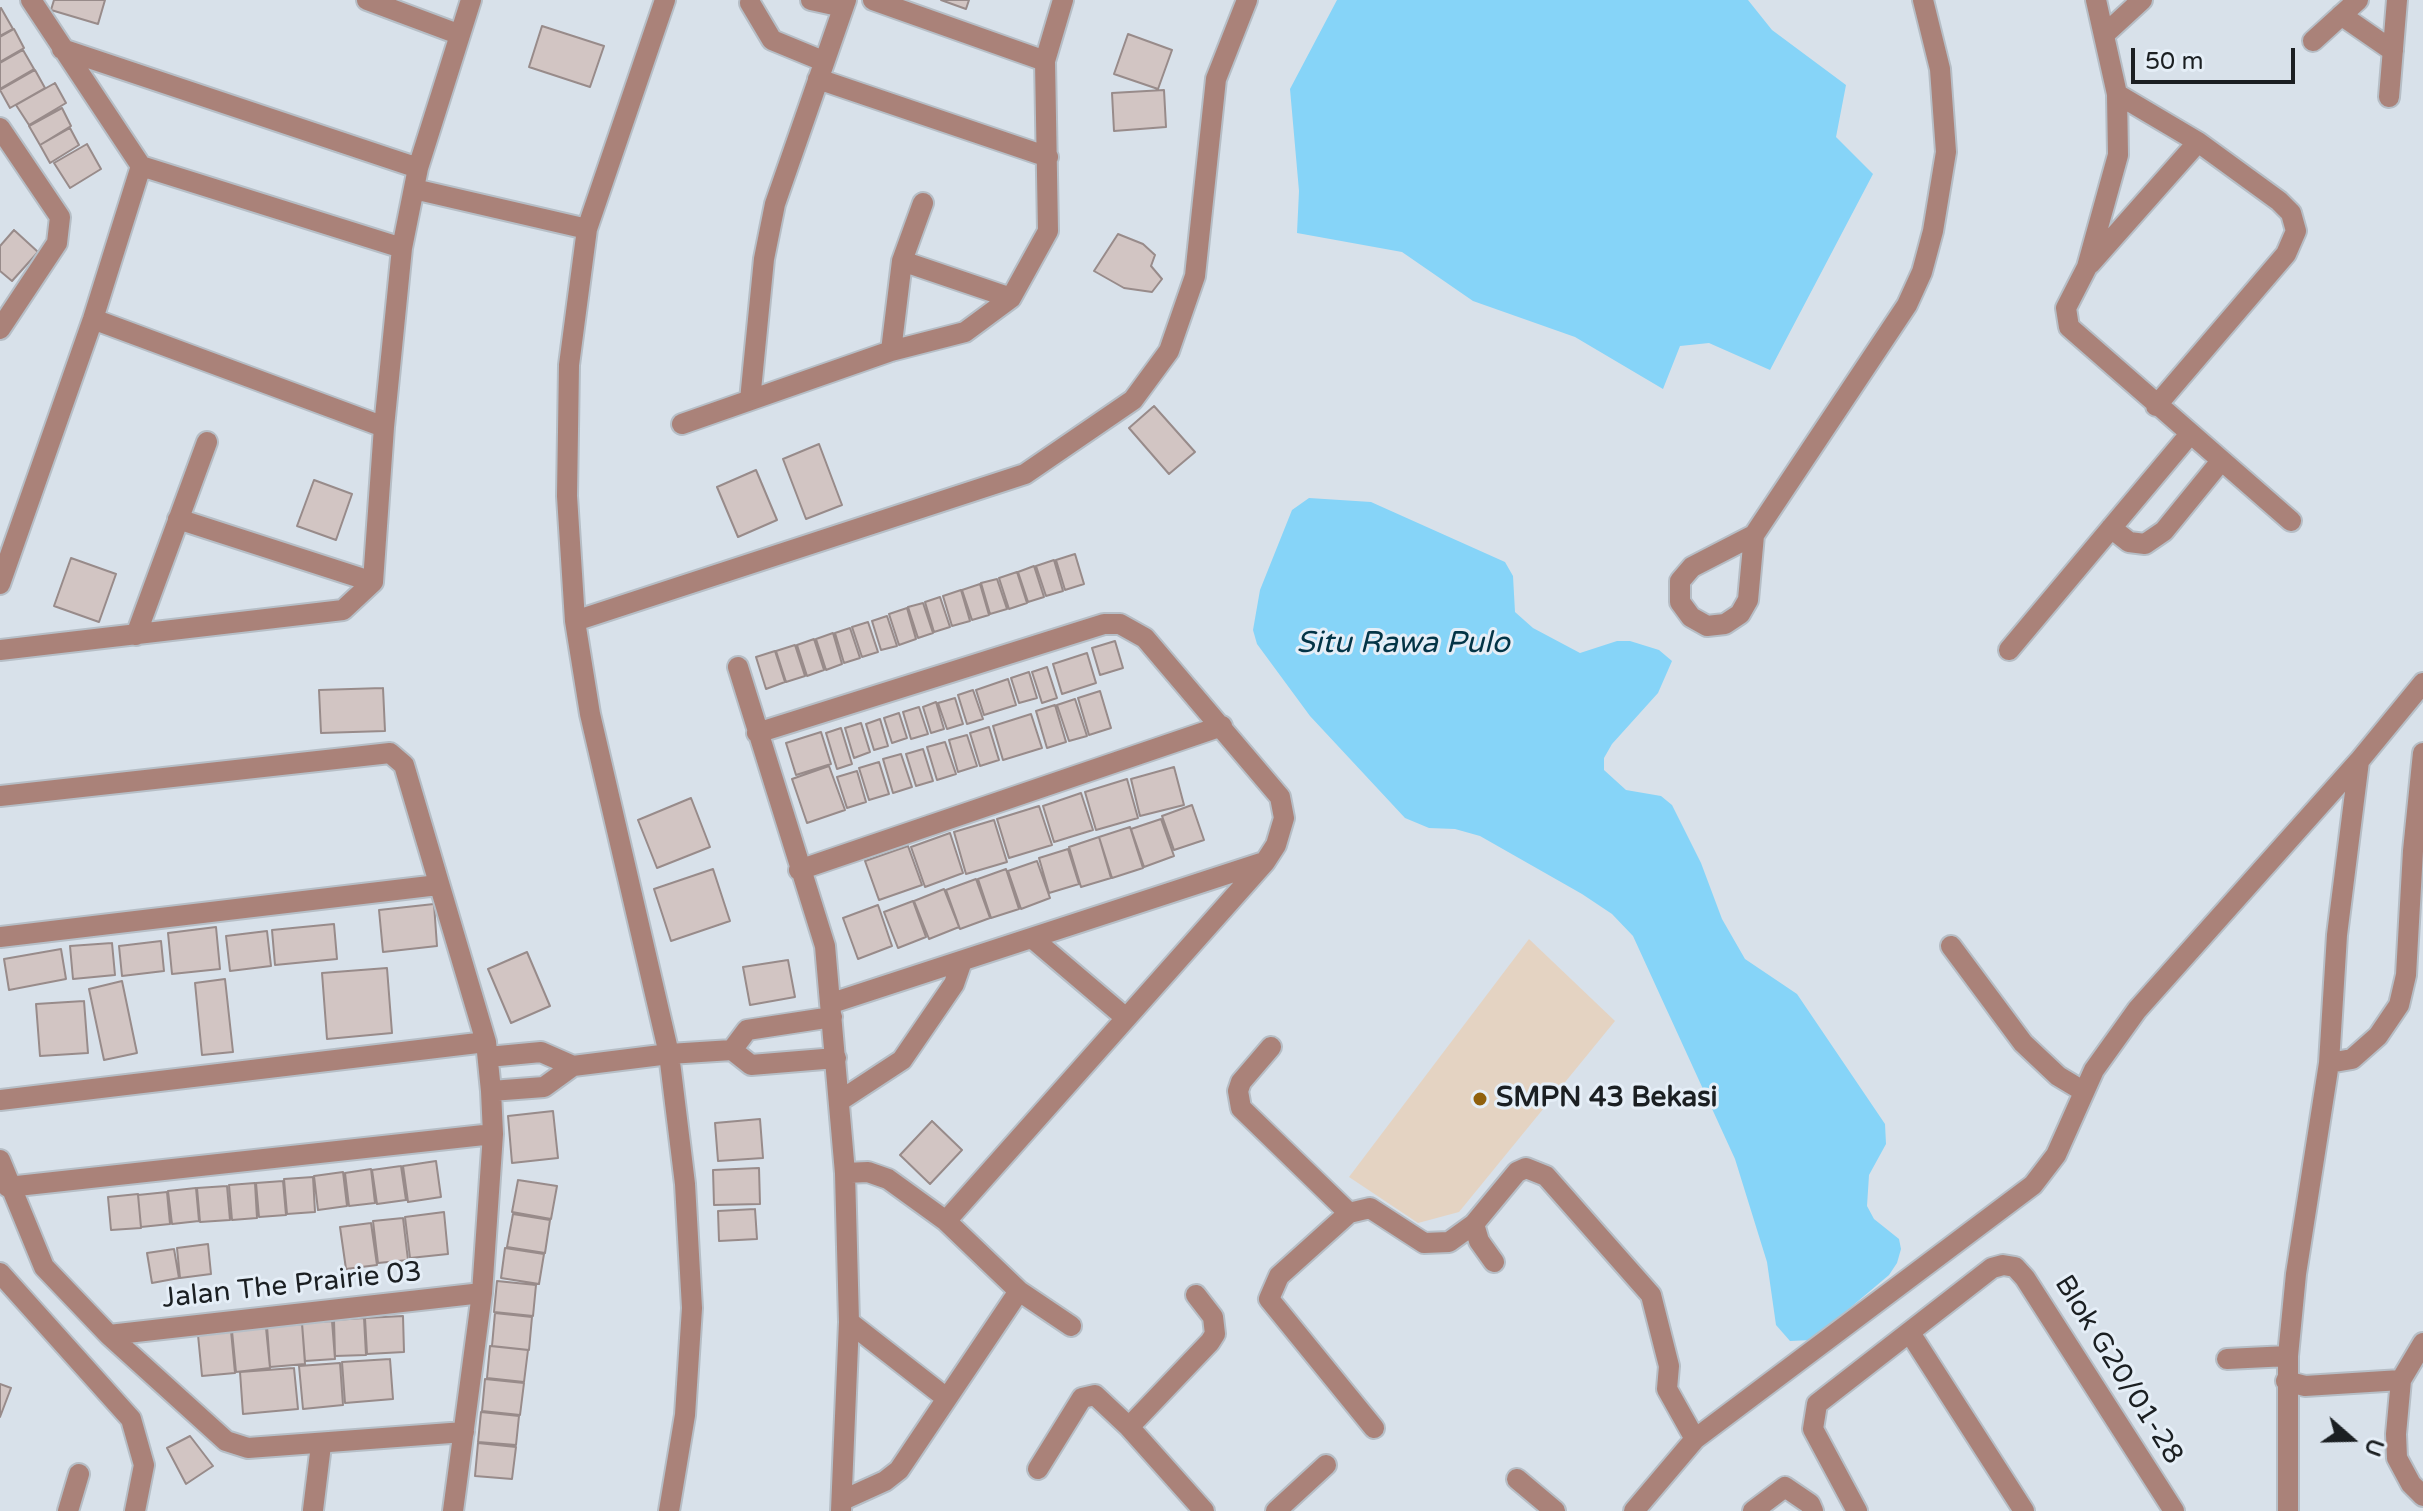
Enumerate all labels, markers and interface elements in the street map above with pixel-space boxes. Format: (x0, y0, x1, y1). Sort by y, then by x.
scale bar (2135, 32, 2299, 82)
text: 50 m (2145, 47, 2203, 76)
water label: Situ Rawa Pulo (1296, 626, 1510, 662)
place label: SMPN 43 Bekasi (1496, 1082, 1718, 1116)
marker: SMPN 43 Bekasi (1471, 1090, 1489, 1108)
street label: Jalan The Prairie 03 (161, 1256, 423, 1316)
street label: Blok G20/01-28 (2046, 1269, 2190, 1471)
north arrow (2311, 1399, 2391, 1479)
text: U (2358, 1435, 2389, 1459)

